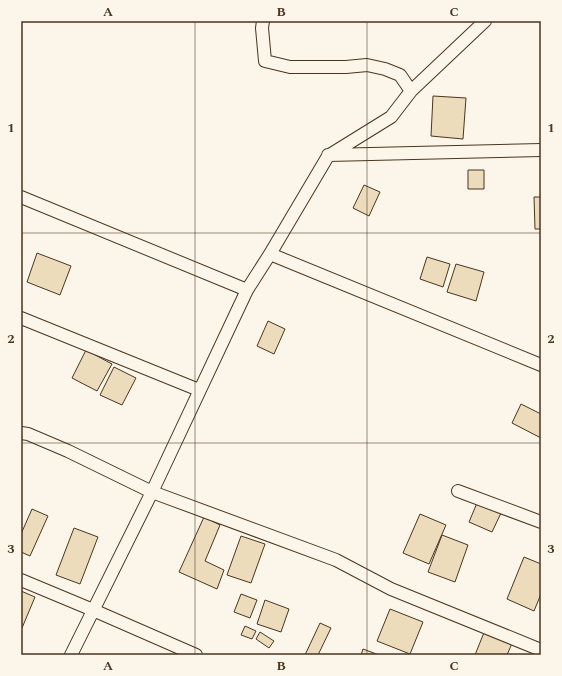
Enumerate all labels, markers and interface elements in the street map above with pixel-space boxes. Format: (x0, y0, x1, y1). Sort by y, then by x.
text: A (103, 2, 113, 22)
text: B (276, 2, 286, 22)
text: C (449, 2, 459, 22)
text: 1 (7, 118, 15, 138)
text: 1 (547, 118, 555, 138)
text: 2 (7, 329, 15, 349)
text: 2 (547, 329, 555, 349)
text: 3 (7, 539, 15, 559)
text: 3 (547, 539, 555, 559)
text: A (103, 656, 113, 676)
text: B (276, 656, 286, 676)
text: C (449, 656, 459, 676)

